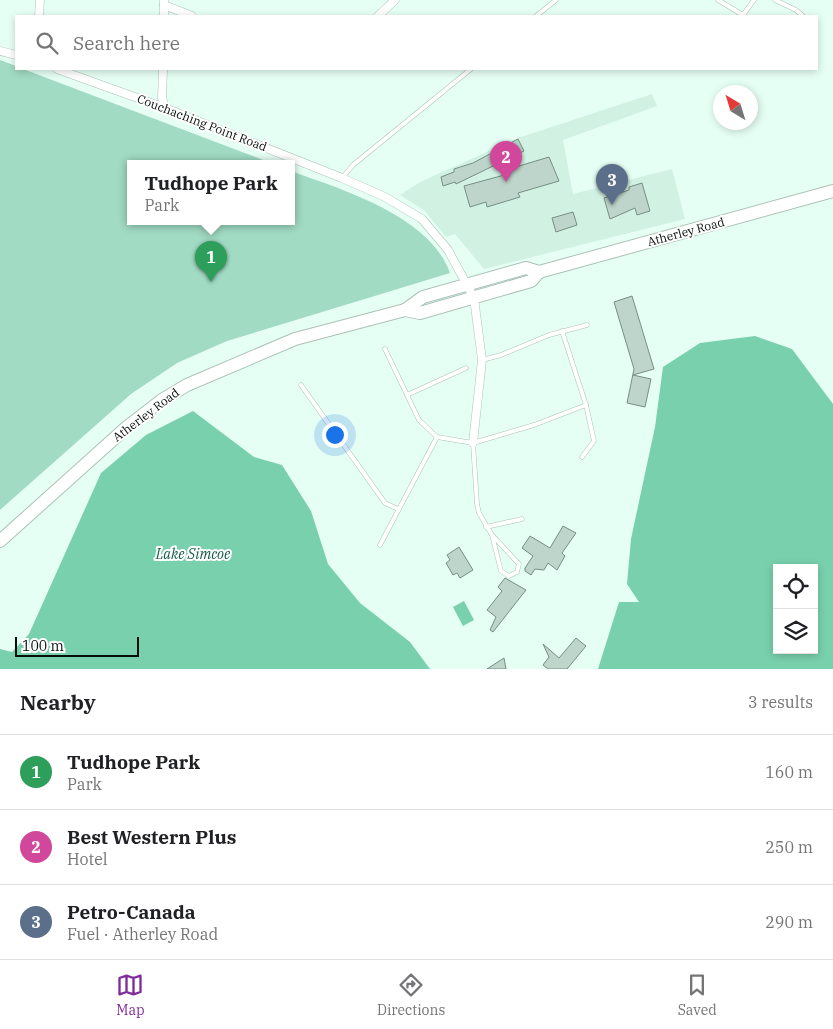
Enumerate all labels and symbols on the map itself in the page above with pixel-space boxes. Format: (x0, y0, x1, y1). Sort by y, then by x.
north arrow (713, 85, 758, 130)
street label: Couchaching Point Road (135, 91, 269, 154)
pin: 2 (490, 141, 522, 182)
pin: 3 (596, 164, 628, 205)
street label: Atherley Road (646, 214, 726, 249)
pin: 1 (195, 241, 227, 282)
street label: Atherley Road (110, 385, 182, 444)
your location (322, 422, 348, 448)
water label: Lake Simcoe (155, 545, 231, 563)
scale bar (15, 634, 139, 657)

